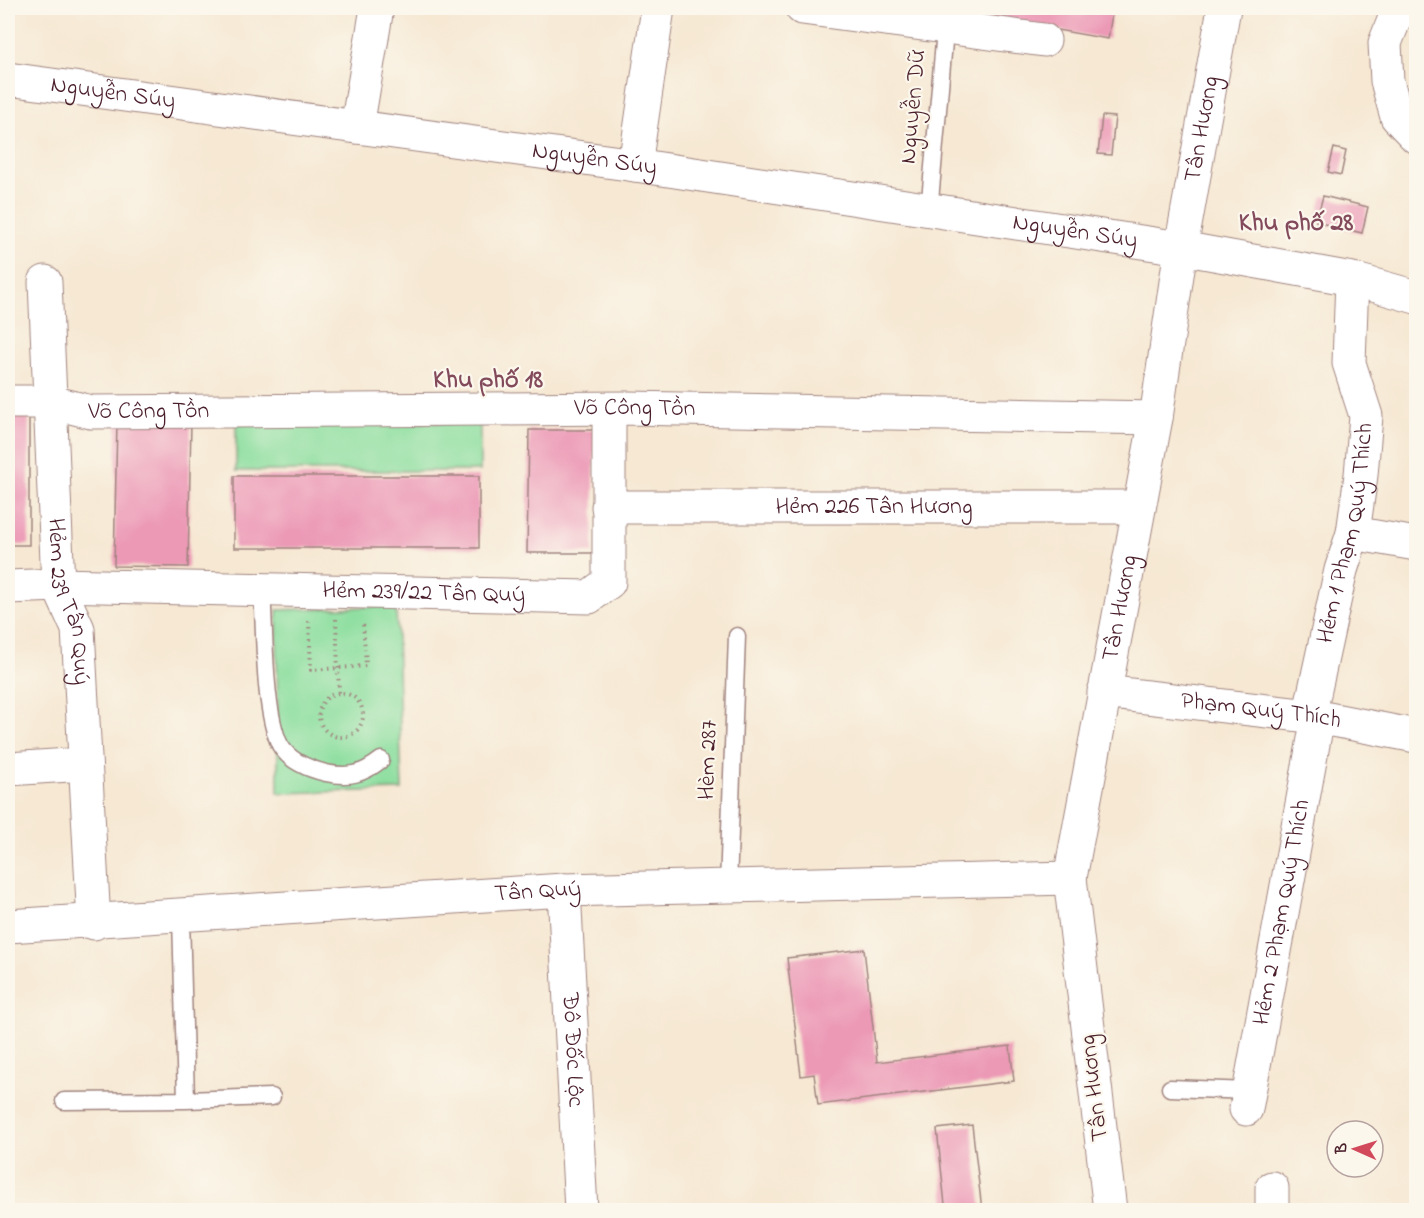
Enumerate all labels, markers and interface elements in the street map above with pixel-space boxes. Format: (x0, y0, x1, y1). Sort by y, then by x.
street label: Nguyễn Dữ (892, 48, 937, 166)
street label: Nguyễn Súy (48, 68, 178, 120)
street label: Tân Hương (1176, 73, 1229, 185)
street label: Nguyễn Súy (530, 134, 659, 187)
street label: Nguyễn Súy (1010, 205, 1140, 260)
district label: Khu phố 28 (1239, 205, 1354, 243)
district label: Khu phố 18 (433, 362, 543, 400)
street label: Võ Công Tồn (573, 390, 696, 427)
street label: Võ Công Tồn (87, 394, 210, 430)
street label: Hẻm 1 Phạm Quý Thích (1308, 421, 1383, 647)
street label: Hẻm 226 Tân Hương (775, 490, 973, 525)
street label: Hẻm 239 Tân Quý (38, 517, 99, 686)
street label: Tân Hương (1093, 552, 1148, 664)
street label: Hẻm 239/22 Tân Quý (322, 573, 526, 614)
street label: Phạm Quý Thích (1179, 684, 1344, 739)
street label: Hèm 287 (690, 719, 728, 801)
street label: Hẻm 2 Phạm Quý Thích (1244, 797, 1320, 1028)
street label: Tân Quý (493, 872, 582, 912)
street label: Đô Đốc Lộc (552, 991, 593, 1108)
street label: Tân Hương (1071, 1033, 1119, 1143)
north arrow (1325, 1119, 1385, 1179)
text: B (1330, 1142, 1354, 1155)

